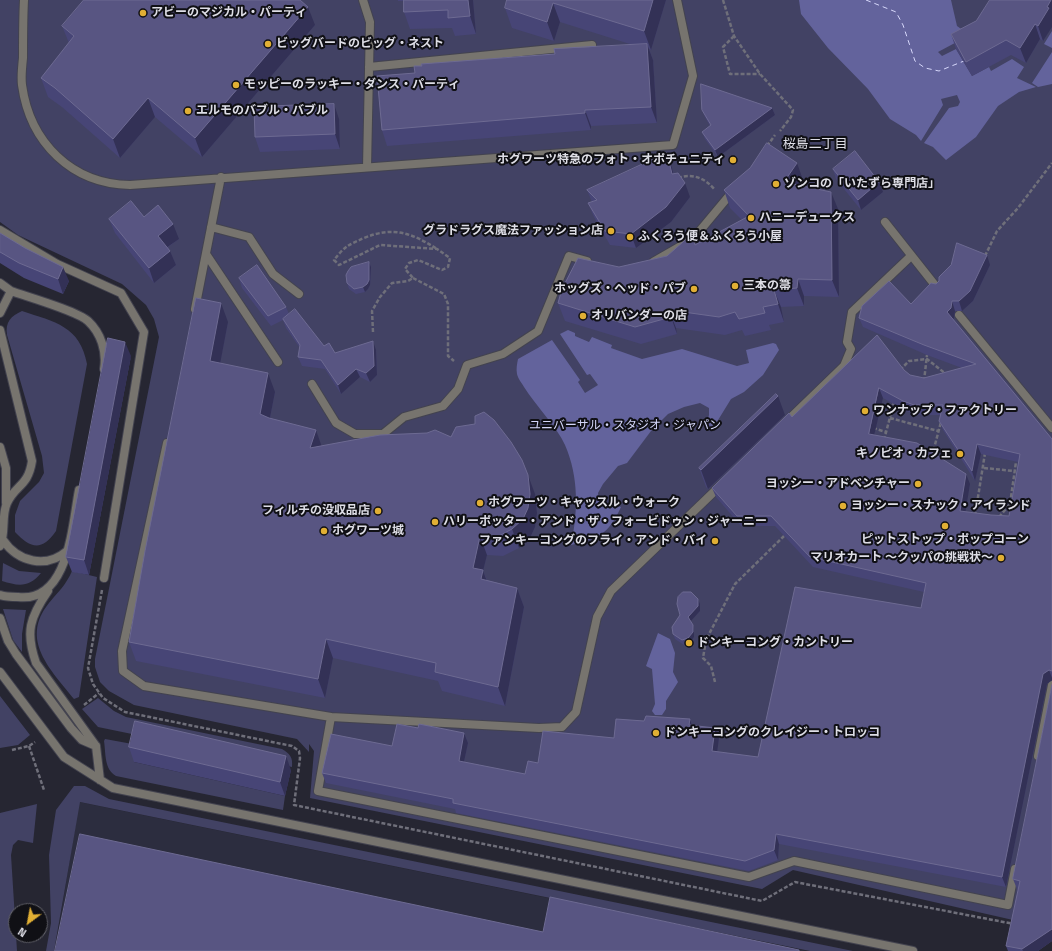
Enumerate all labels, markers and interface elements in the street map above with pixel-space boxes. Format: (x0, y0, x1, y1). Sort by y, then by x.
place label: アビーのマジカル・パーティ (151, 6, 307, 20)
marker: アビーのマジカル・パーティ (138, 8, 148, 18)
place label: ビッグバードのビッグ・ネスト (276, 37, 444, 51)
marker: ビッグバードのビッグ・ネスト (263, 39, 273, 49)
place label: モッピーのラッキー・ダンス・パーティ (244, 78, 460, 92)
marker: モッピーのラッキー・ダンス・パーティ (231, 80, 241, 90)
place label: エルモのバブル・バブル (196, 104, 328, 118)
marker: エルモのバブル・バブル (183, 106, 193, 116)
district label: 桜島二丁目 (783, 137, 847, 153)
place label: ホグワーツ特急のフォト・オポチュニティ (497, 153, 725, 167)
marker: ホグワーツ特急のフォト・オポチュニティ (728, 155, 738, 165)
place label: ゾンコの「いたずら専門店」 (784, 177, 940, 191)
marker: ゾンコの「いたずら専門店」 (771, 179, 781, 189)
place label: ハニーデュークス (759, 211, 855, 225)
marker: ハニーデュークス (746, 213, 756, 223)
place label: グラドラグス魔法ファッション店 (423, 224, 603, 238)
marker: グラドラグス魔法ファッション店 (606, 226, 616, 236)
place label: ふくろう便＆ふくろう小屋 (638, 230, 782, 244)
marker: ふくろう便＆ふくろう小屋 (625, 232, 635, 242)
place label: 三本の箒 (743, 279, 791, 293)
marker: 三本の箒 (730, 281, 740, 291)
place label: ホッグズ・ヘッド・パブ (554, 282, 686, 296)
marker: ホッグズ・ヘッド・パブ (689, 284, 699, 294)
place label: オリバンダーの店 (591, 309, 687, 323)
marker: オリバンダーの店 (578, 311, 588, 321)
place label: ワンナップ・ファクトリー (873, 404, 1017, 418)
marker: ワンナップ・ファクトリー (860, 406, 870, 416)
park label: ユニバーサル・スタジオ・ジャパン (529, 419, 721, 433)
place label: キノピオ・カフェ (856, 447, 952, 461)
marker: キノピオ・カフェ (955, 449, 965, 459)
place label: ヨッシー・アドベンチャー (766, 477, 910, 491)
marker: ヨッシー・アドベンチャー (913, 479, 923, 489)
place label: ホグワーツ・キャッスル・ウォーク (488, 496, 680, 510)
marker: ホグワーツ・キャッスル・ウォーク (475, 498, 485, 508)
place label: ヨッシー・スナック・アイランド (851, 499, 1031, 513)
marker: ヨッシー・スナック・アイランド (838, 501, 848, 511)
place label: フィルチの没収品店 (262, 504, 370, 518)
marker: フィルチの没収品店 (373, 506, 383, 516)
place label: ハリーポッター・アンド・ザ・フォービドゥン・ジャーニー (443, 515, 767, 529)
marker: ハリーポッター・アンド・ザ・フォービドゥン・ジャーニー (430, 517, 440, 527)
marker: ピットストップ・ポップコーン (940, 521, 950, 531)
place label: ホグワーツ城 (332, 524, 404, 538)
marker: ホグワーツ城 (319, 526, 329, 536)
place label: ピットストップ・ポップコーン (861, 533, 1029, 547)
place label: ファンキーコングのフライ・アンド・バイ (479, 534, 707, 548)
marker: ファンキーコングのフライ・アンド・バイ (710, 536, 720, 546)
place label: マリオカート ～クッパの挑戦状～ (810, 551, 993, 565)
marker: マリオカート ～クッパの挑戦状～ (996, 553, 1006, 563)
place label: ドンキーコング・カントリー (697, 636, 853, 650)
marker: ドンキーコング・カントリー (684, 638, 694, 648)
place label: ドンキーコングのクレイジー・トロッコ (664, 726, 880, 740)
marker: ドンキーコングのクレイジー・トロッコ (651, 728, 661, 738)
north arrow (8, 903, 48, 943)
text: N (15, 924, 30, 941)

